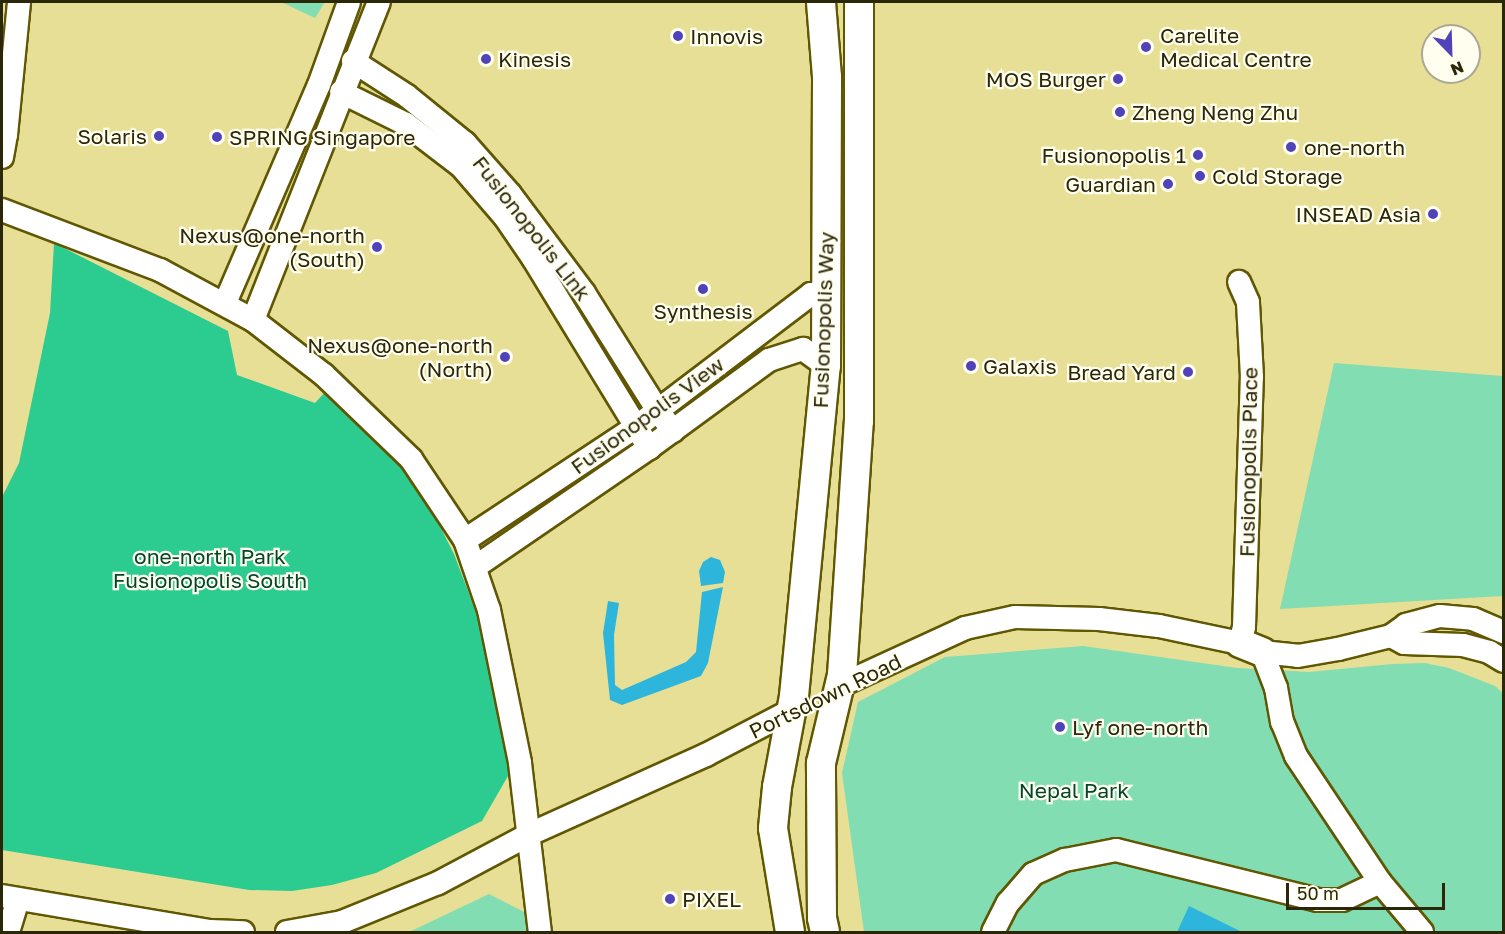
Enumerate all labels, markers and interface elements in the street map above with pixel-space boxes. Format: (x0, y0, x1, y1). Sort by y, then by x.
place label: Carelite Medical Centre (1160, 22, 1312, 72)
place label: Innovis (690, 23, 763, 49)
north arrow (1421, 24, 1481, 84)
marker: Innovis (671, 29, 685, 43)
marker: Carelite Medical Centre (1137, 38, 1155, 56)
place label: Kinesis (498, 46, 571, 72)
marker: Kinesis (479, 52, 493, 66)
text: N (1448, 57, 1467, 80)
place label: MOS Burger (986, 66, 1106, 92)
marker: MOS Burger (1111, 72, 1125, 86)
place label: Zheng Neng Zhu (1132, 99, 1298, 125)
marker: Zheng Neng Zhu (1113, 105, 1127, 119)
place label: Solaris (77, 123, 147, 149)
place label: SPRING Singapore (229, 124, 416, 150)
marker: Solaris (152, 129, 166, 143)
marker: SPRING Singapore (210, 130, 224, 144)
place label: one-north (1304, 134, 1405, 160)
marker: one-north (1282, 138, 1300, 156)
place label: Fusionopolis 1 (1041, 142, 1186, 168)
marker: Fusionopolis 1 (1191, 148, 1205, 162)
street label: Fusionopolis Link (468, 151, 596, 305)
place label: Cold Storage (1212, 163, 1343, 189)
marker: Cold Storage (1193, 169, 1207, 183)
place label: Guardian (1065, 171, 1156, 197)
marker: Guardian (1161, 177, 1175, 191)
place label: INSEAD Asia (1296, 201, 1421, 227)
marker: INSEAD Asia (1426, 207, 1440, 221)
place label: Nexus@one-north (South) (179, 222, 365, 272)
street label: Fusionopolis Way (807, 231, 839, 409)
marker: Nexus@one-north (South) (370, 240, 384, 254)
marker: Synthesis (696, 282, 710, 296)
place label: Synthesis (653, 298, 753, 324)
place label: Nexus@one-north (North) (307, 332, 493, 382)
marker: Nexus@one-north (North) (498, 350, 512, 364)
street label: Fusionopolis View (566, 351, 728, 479)
place label: Galaxis (983, 353, 1057, 379)
marker: Galaxis (964, 359, 978, 373)
place label: Bread Yard (1067, 359, 1176, 385)
marker: Bread Yard (1181, 365, 1195, 379)
street label: Fusionopolis Place (1234, 367, 1262, 557)
park label: one-north Park Fusionopolis South (113, 543, 307, 593)
street label: Portsdown Road (745, 648, 905, 744)
place label: Lyf one-north (1072, 714, 1208, 740)
marker: Lyf one-north (1053, 720, 1067, 734)
park label: Nepal Park (1019, 777, 1129, 803)
scale bar (1289, 871, 1448, 909)
text: 50 m (1297, 882, 1339, 904)
place label: PIXEL (682, 886, 741, 912)
marker: PIXEL (663, 892, 677, 906)

